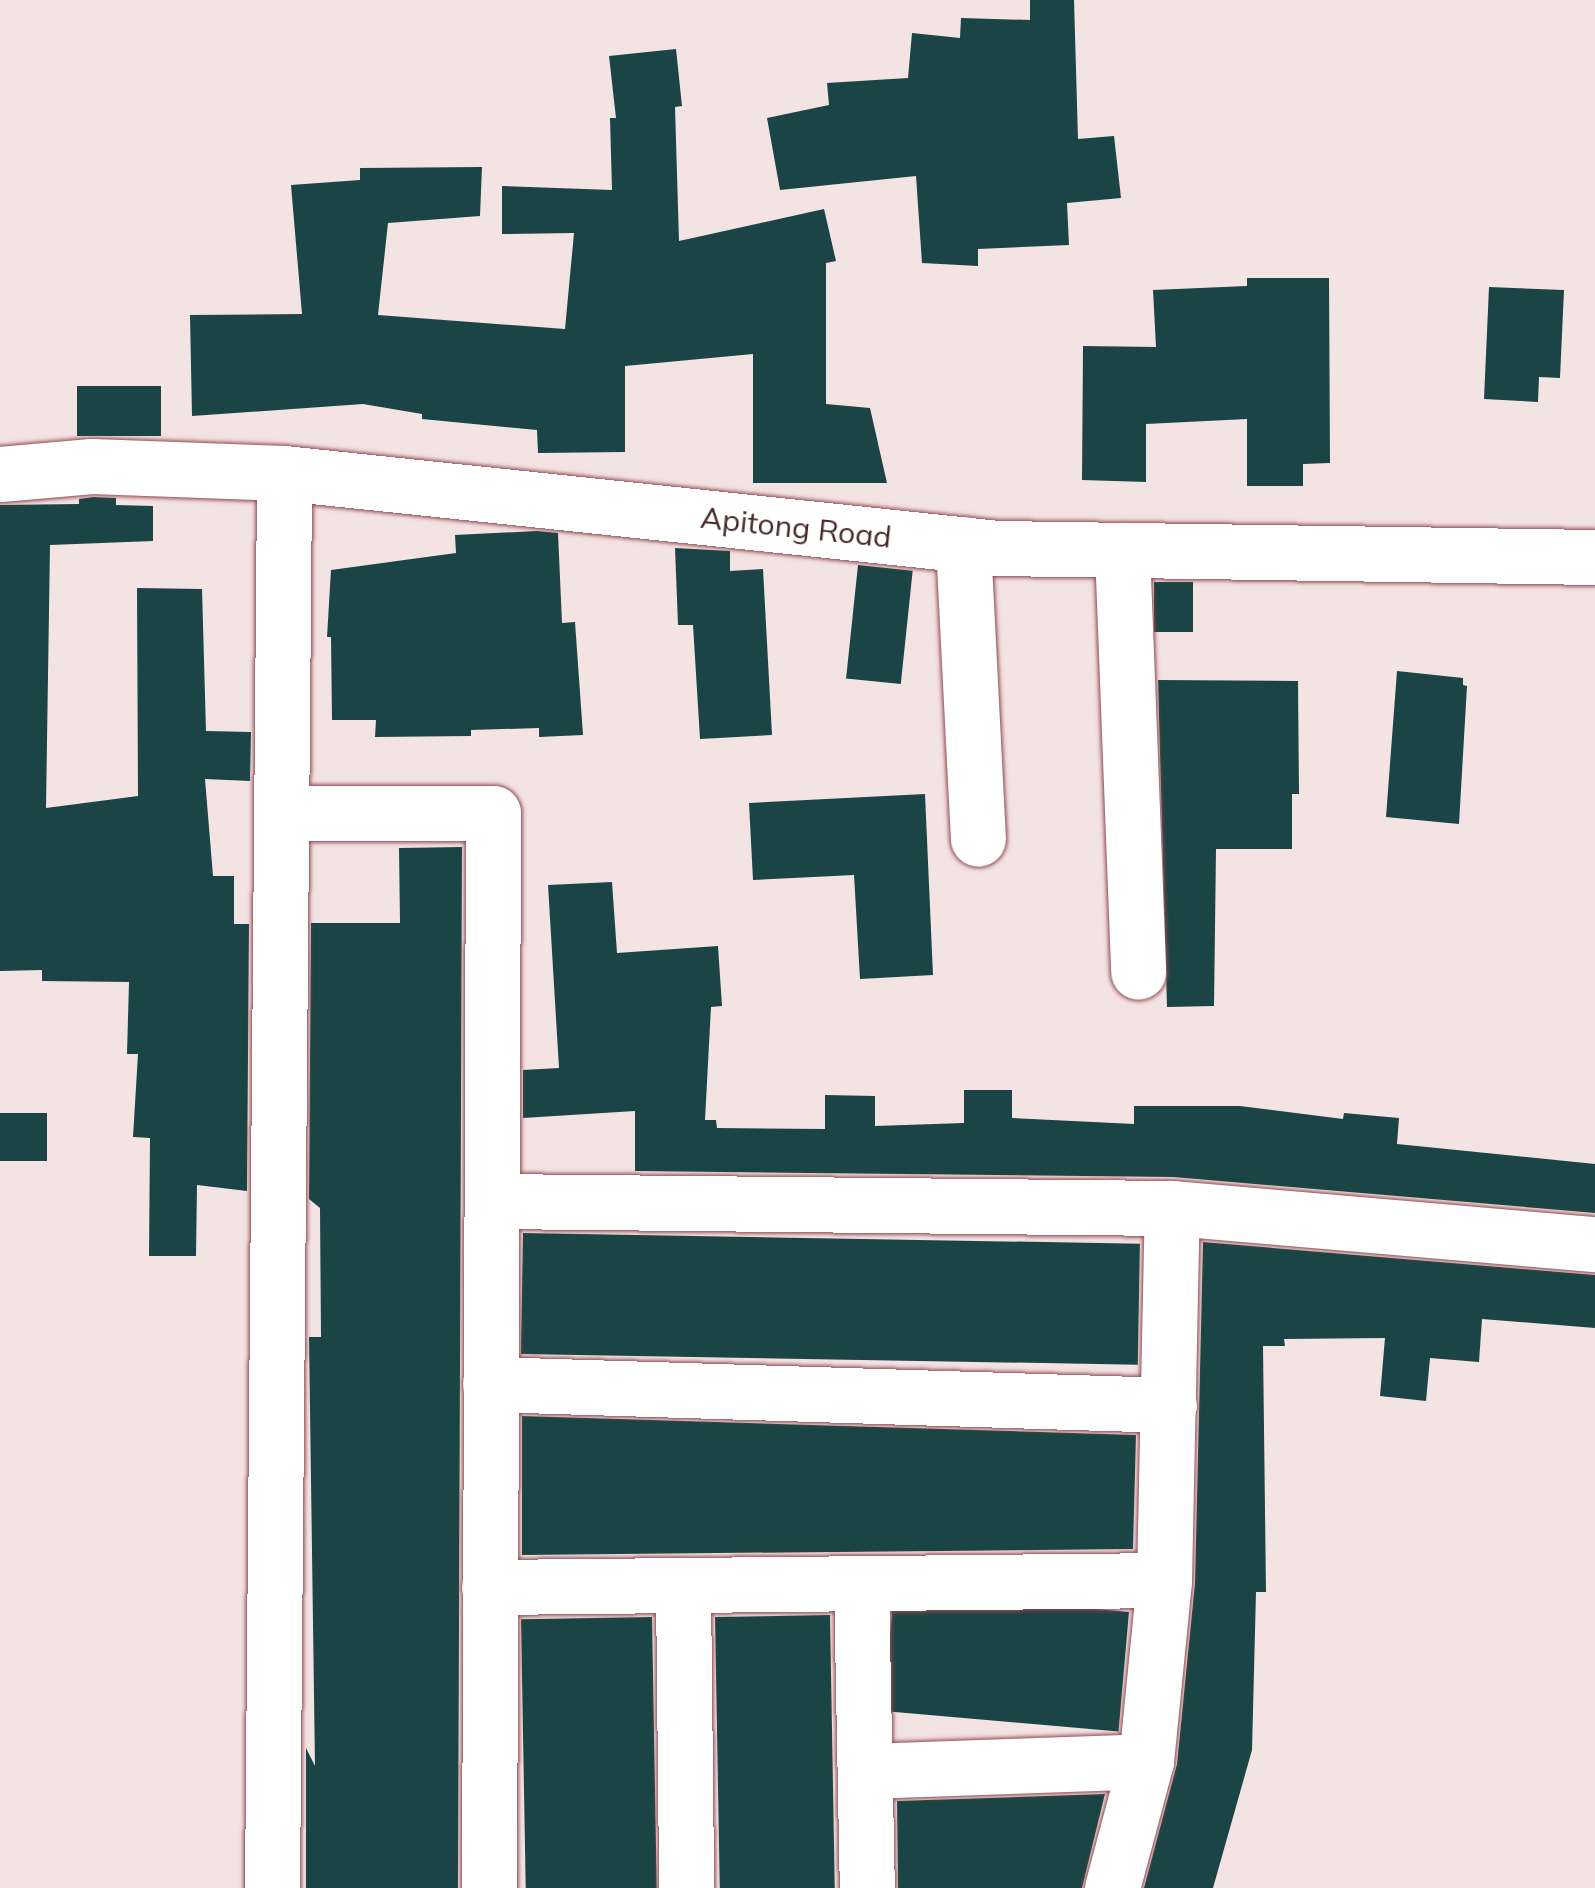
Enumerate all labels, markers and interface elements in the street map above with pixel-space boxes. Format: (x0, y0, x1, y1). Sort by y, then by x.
street label: Apitong Road (699, 499, 893, 555)

